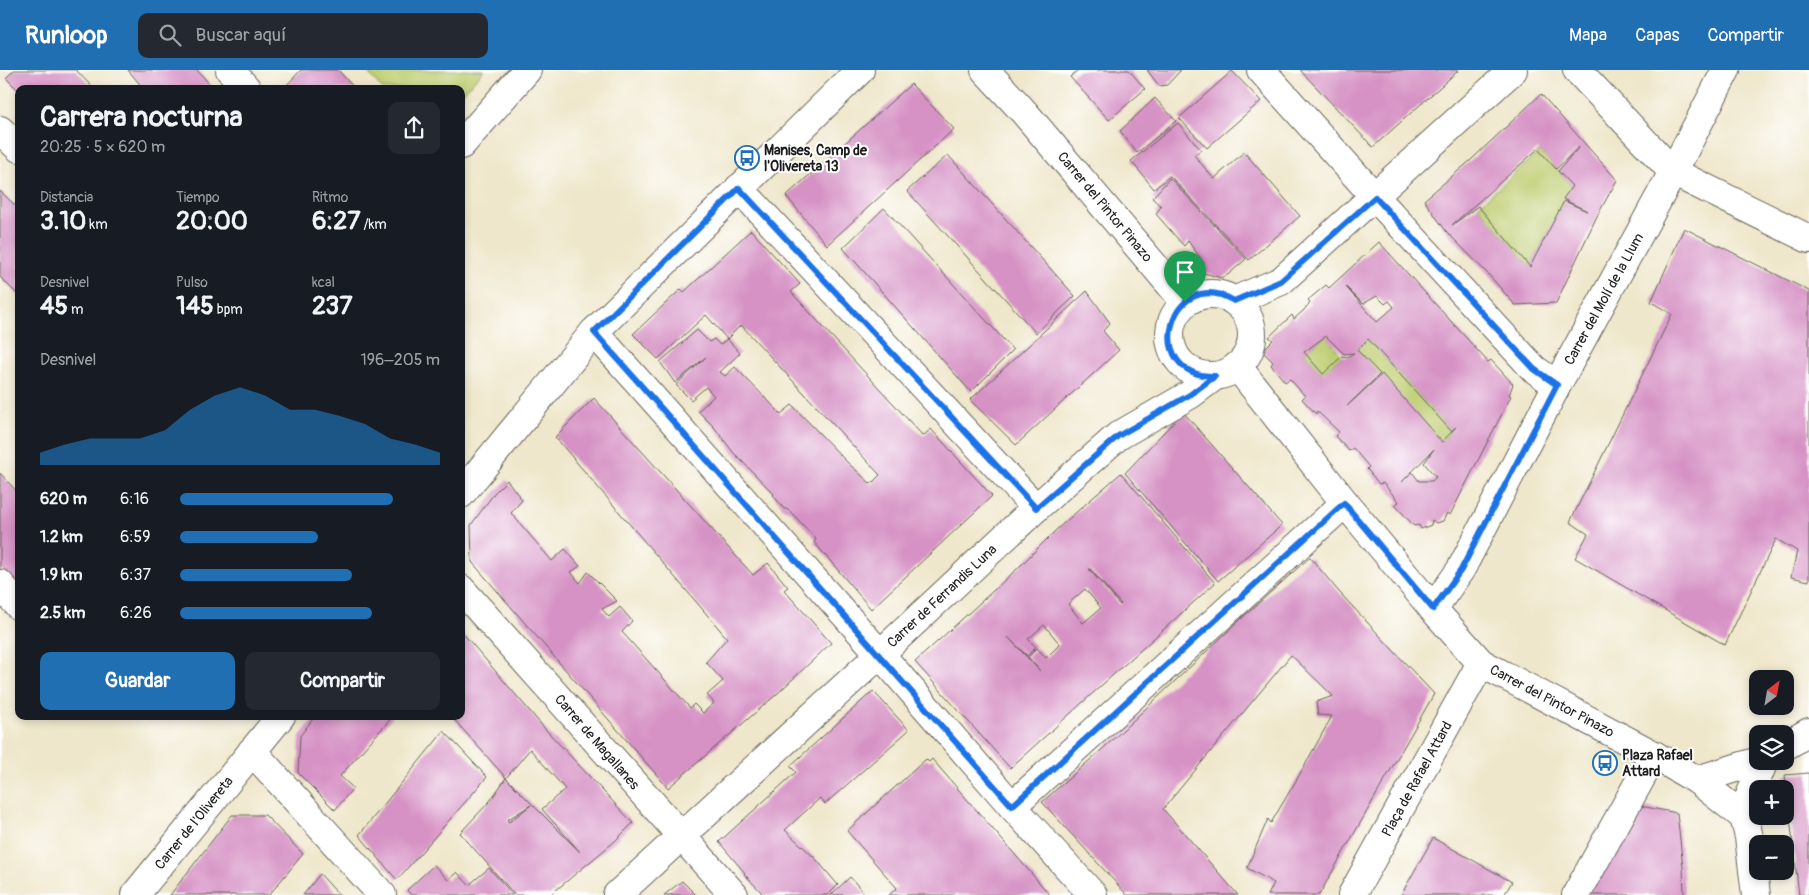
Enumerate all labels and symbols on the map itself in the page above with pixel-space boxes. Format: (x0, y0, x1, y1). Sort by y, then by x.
place label: Manises, Camp de l'Olivereta 13 (764, 142, 868, 175)
bus stop icon: Manises, Camp de l'Olivereta 13 (734, 145, 760, 171)
street label: Carrer del Pintor Pinazo (1054, 148, 1156, 266)
street label: Carrer del Molí de la Llum (1561, 230, 1647, 368)
pin (1164, 251, 1206, 302)
street label: Carrer de Ferrandis Luna (884, 541, 1000, 651)
street label: Carrer del Pintor Pinazo (1487, 661, 1618, 741)
north arrow (1749, 670, 1794, 715)
street label: Carrer de Magallanes (551, 691, 643, 794)
street label: Plaça de Rafael Attard (1378, 718, 1456, 840)
place label: Plaza Rafael Attard (1622, 747, 1693, 780)
bus stop icon: Plaza Rafael Attard (1592, 750, 1618, 776)
street label: Carrer de l'Olivereta (151, 773, 237, 873)

